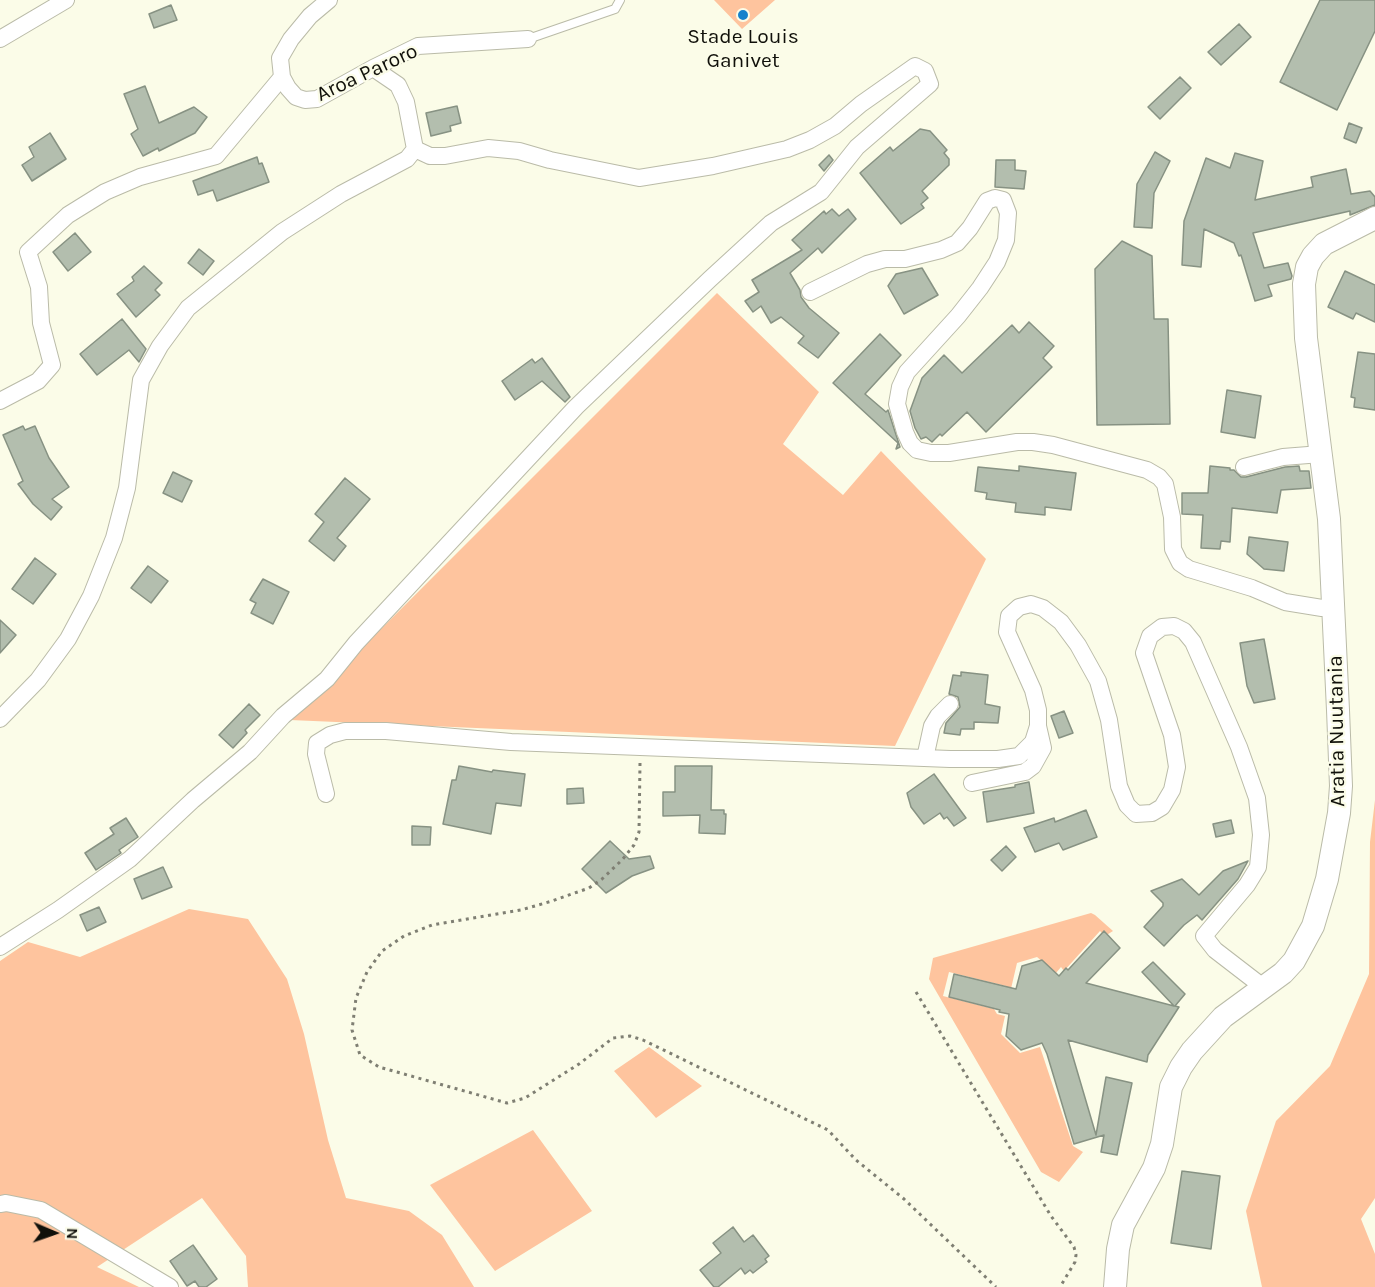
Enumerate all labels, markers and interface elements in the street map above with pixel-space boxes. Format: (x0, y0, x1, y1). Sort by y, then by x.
marker: Stade Louis Ganivet (736, 8, 750, 22)
place label: Stade Louis Ganivet (687, 24, 799, 74)
street label: Aroa Paroro (312, 39, 422, 107)
street label: Aratia Nuutania (1323, 655, 1351, 807)
north arrow (24, 1203, 84, 1263)
text: N (63, 1228, 82, 1240)

